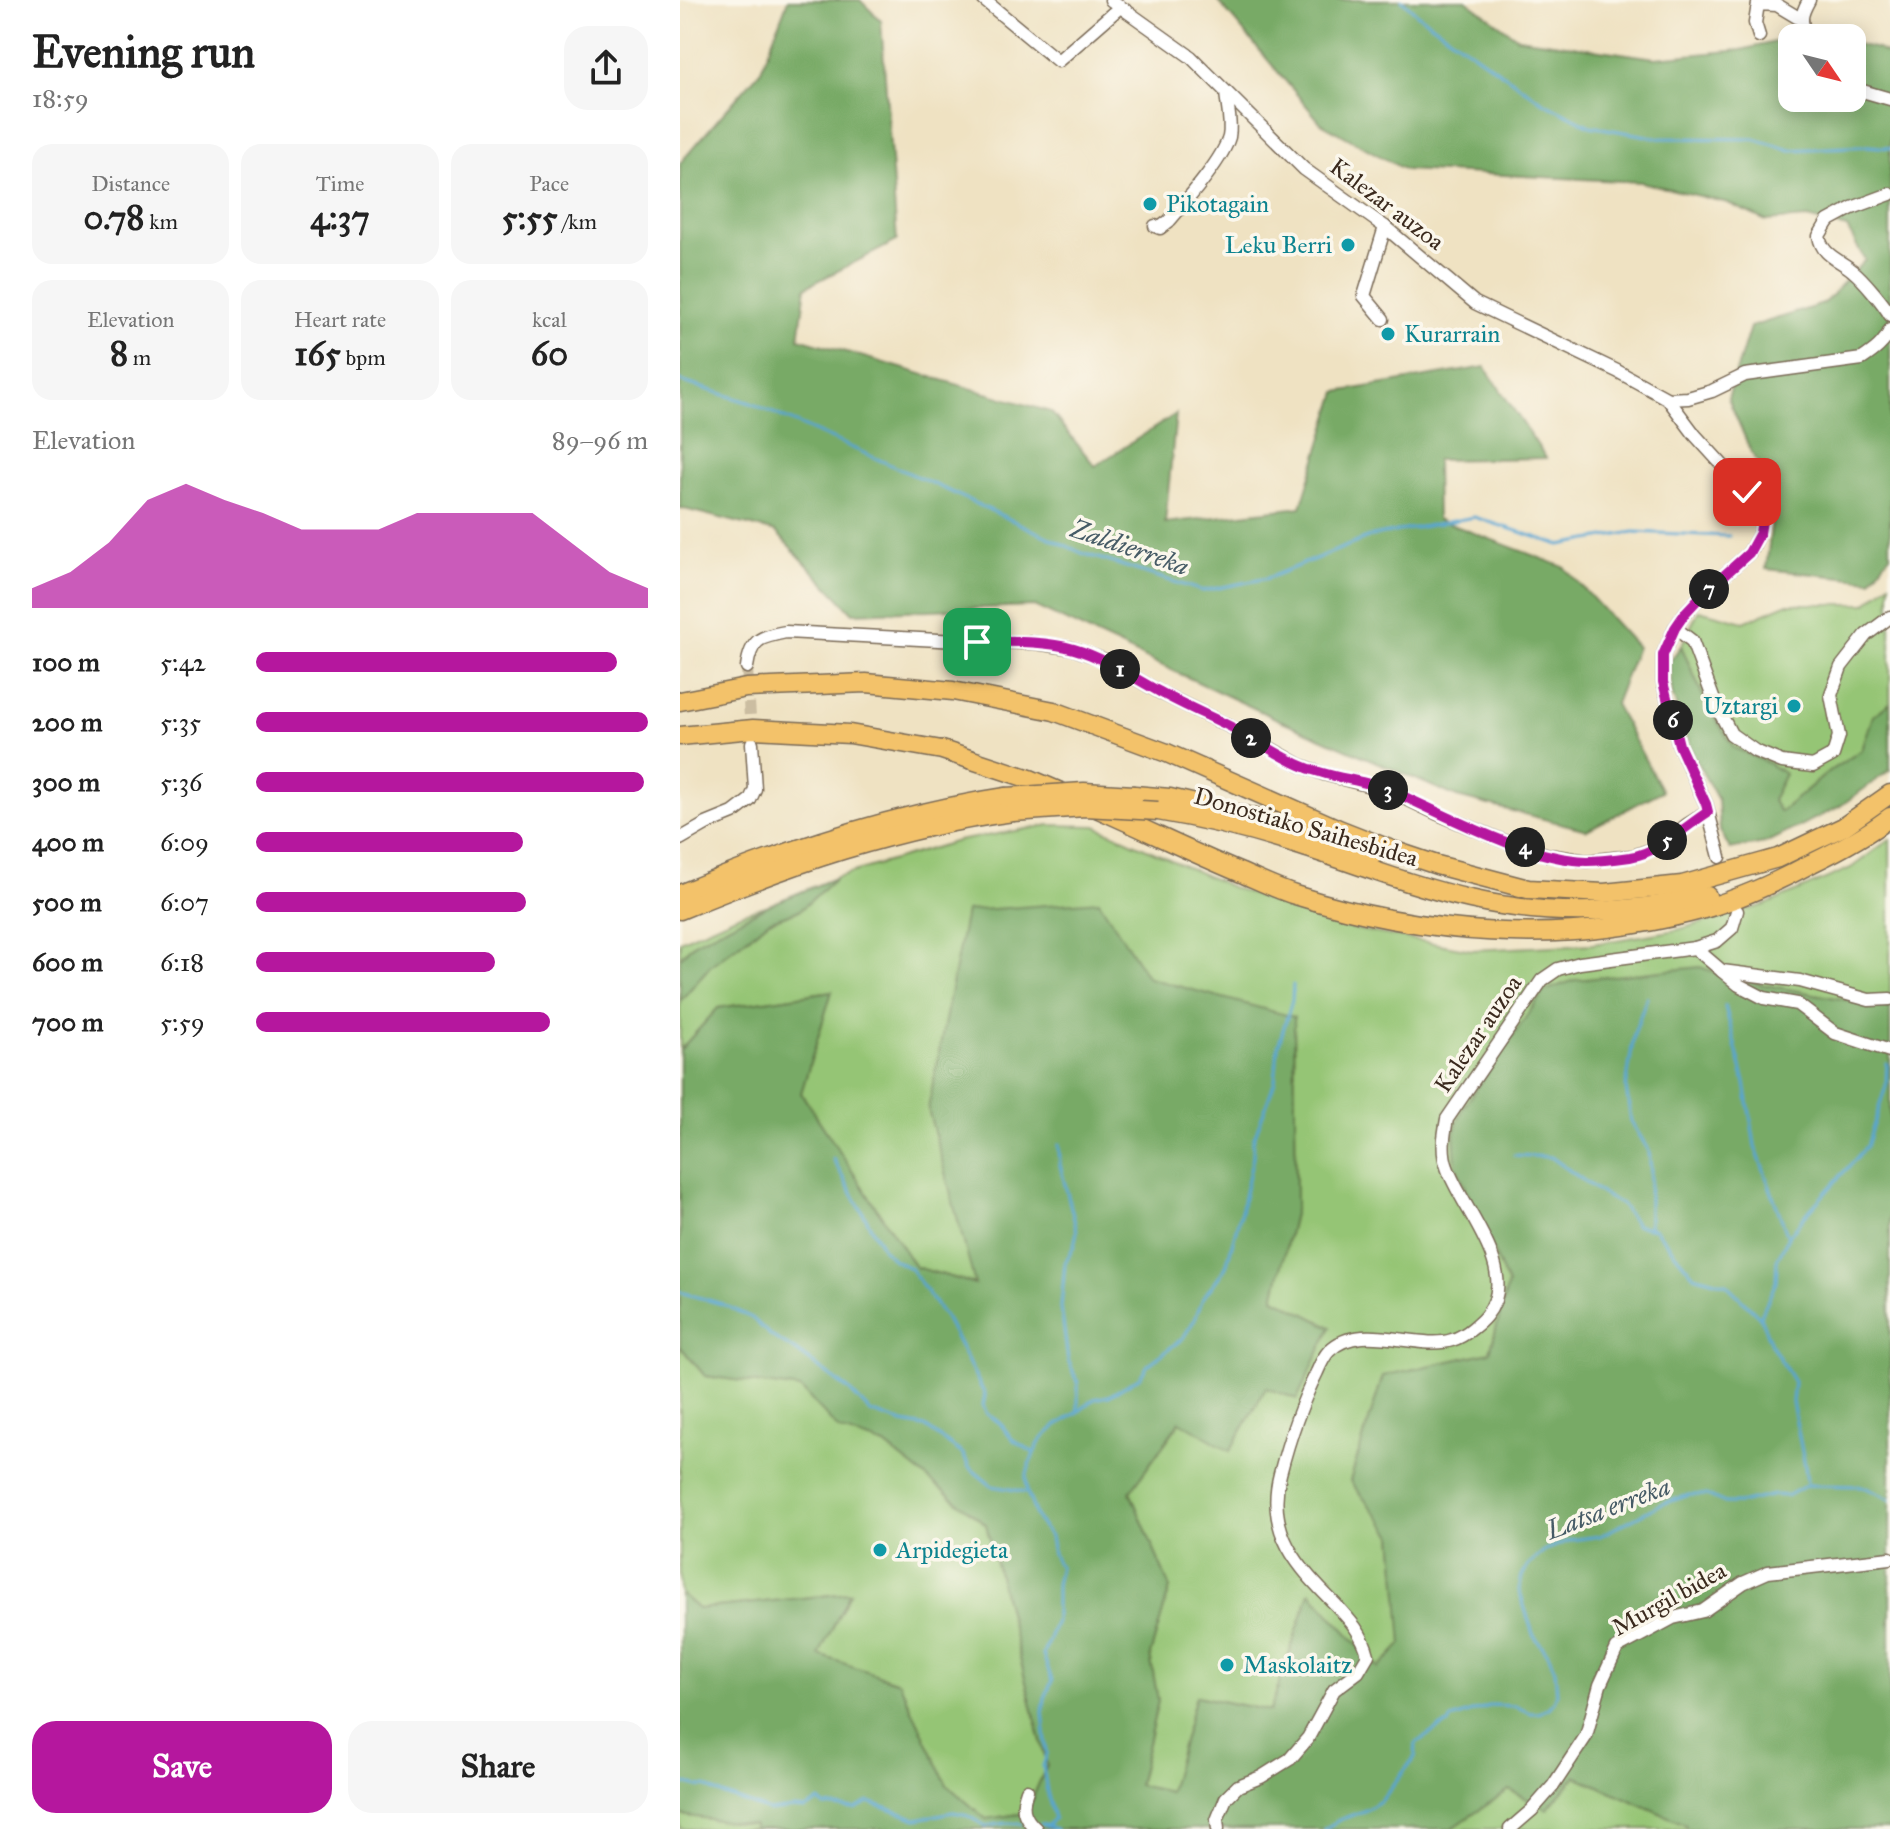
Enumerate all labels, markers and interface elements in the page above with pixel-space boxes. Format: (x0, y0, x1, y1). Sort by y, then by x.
north arrow (1778, 24, 1866, 112)
map controls (1778, 24, 1866, 112)
text: Evening run (32, 25, 255, 79)
button: share (564, 26, 648, 110)
text: 18:59 (32, 82, 89, 114)
street label: Kalezar auzoa (1324, 151, 1451, 257)
text: Distance (91, 170, 170, 197)
text: Time (316, 170, 364, 197)
text: Pace (529, 170, 569, 197)
place label: Pikotagain (1166, 189, 1269, 219)
marker: Pikotagain (1141, 195, 1159, 213)
text: 0.78 (83, 197, 144, 238)
text: 4:37 (310, 197, 370, 238)
text: 5:55 (502, 197, 558, 238)
text: km (144, 208, 178, 235)
text: /km (558, 208, 597, 235)
place label: Leku Berri (1225, 230, 1332, 260)
marker: Leku Berri (1339, 236, 1357, 254)
text: Elevation (87, 306, 174, 333)
text: Heart rate (294, 306, 386, 333)
text: kcal (532, 306, 567, 333)
place label: Kurarrain (1404, 319, 1500, 349)
marker: Kurarrain (1379, 325, 1397, 343)
text: 8 (110, 333, 128, 374)
text: 165 (294, 333, 341, 374)
text: 60 (531, 333, 568, 374)
text: m (128, 344, 151, 371)
text: bpm (341, 344, 386, 371)
text: Elevation (32, 424, 135, 456)
text: 89–96 m (552, 424, 648, 456)
pin (1713, 458, 1781, 526)
icon: check (1725, 470, 1769, 514)
water label: Zaldierreka (1066, 512, 1193, 582)
pin: 7 (1689, 569, 1729, 609)
text: 7 (1703, 575, 1715, 602)
pin (943, 608, 1011, 676)
icon: arrive (955, 620, 999, 664)
text: 100 m (32, 646, 100, 678)
text: 5:42 (160, 646, 206, 678)
pin: 1 (1100, 649, 1140, 689)
text: 1 (1116, 655, 1124, 682)
place label: Uztargi (1703, 691, 1778, 721)
marker: Uztargi (1785, 697, 1803, 715)
pin: 6 (1653, 700, 1693, 740)
text: 200 m (32, 706, 103, 738)
text: 5:35 (160, 706, 201, 738)
text: 6 (1667, 706, 1679, 733)
pin: 2 (1231, 718, 1271, 758)
text: 2 (1246, 724, 1256, 751)
text: 300 m (32, 766, 100, 798)
text: 5:36 (160, 766, 202, 798)
pin: 3 (1368, 770, 1408, 810)
text: 3 (1384, 776, 1392, 803)
street label: Donostiako Saihesbidea (1191, 781, 1422, 874)
pin: 5 (1647, 820, 1687, 860)
text: 400 m (32, 826, 104, 858)
text: 6:09 (160, 826, 209, 858)
text: 5 (1662, 826, 1672, 853)
pin: 4 (1505, 827, 1545, 867)
text: 4 (1519, 833, 1531, 860)
text: 500 m (32, 886, 102, 918)
text: 6:07 (160, 886, 209, 918)
text: 600 m (32, 946, 103, 978)
text: 6:18 (160, 946, 204, 978)
street label: Kalezar auzoa (1428, 969, 1529, 1099)
text: 700 m (32, 1006, 104, 1038)
text: 5:59 (160, 1006, 205, 1038)
water label: Latsa erreka (1541, 1470, 1674, 1547)
place label: Arpidegieta (895, 1535, 1009, 1565)
marker: Arpidegieta (871, 1541, 889, 1559)
street label: Murgil bidea (1607, 1555, 1732, 1643)
place label: Maskolaitz (1243, 1650, 1352, 1680)
marker: Maskolaitz (1218, 1656, 1236, 1674)
button: Save (32, 1721, 332, 1813)
button: Share (348, 1721, 648, 1813)

